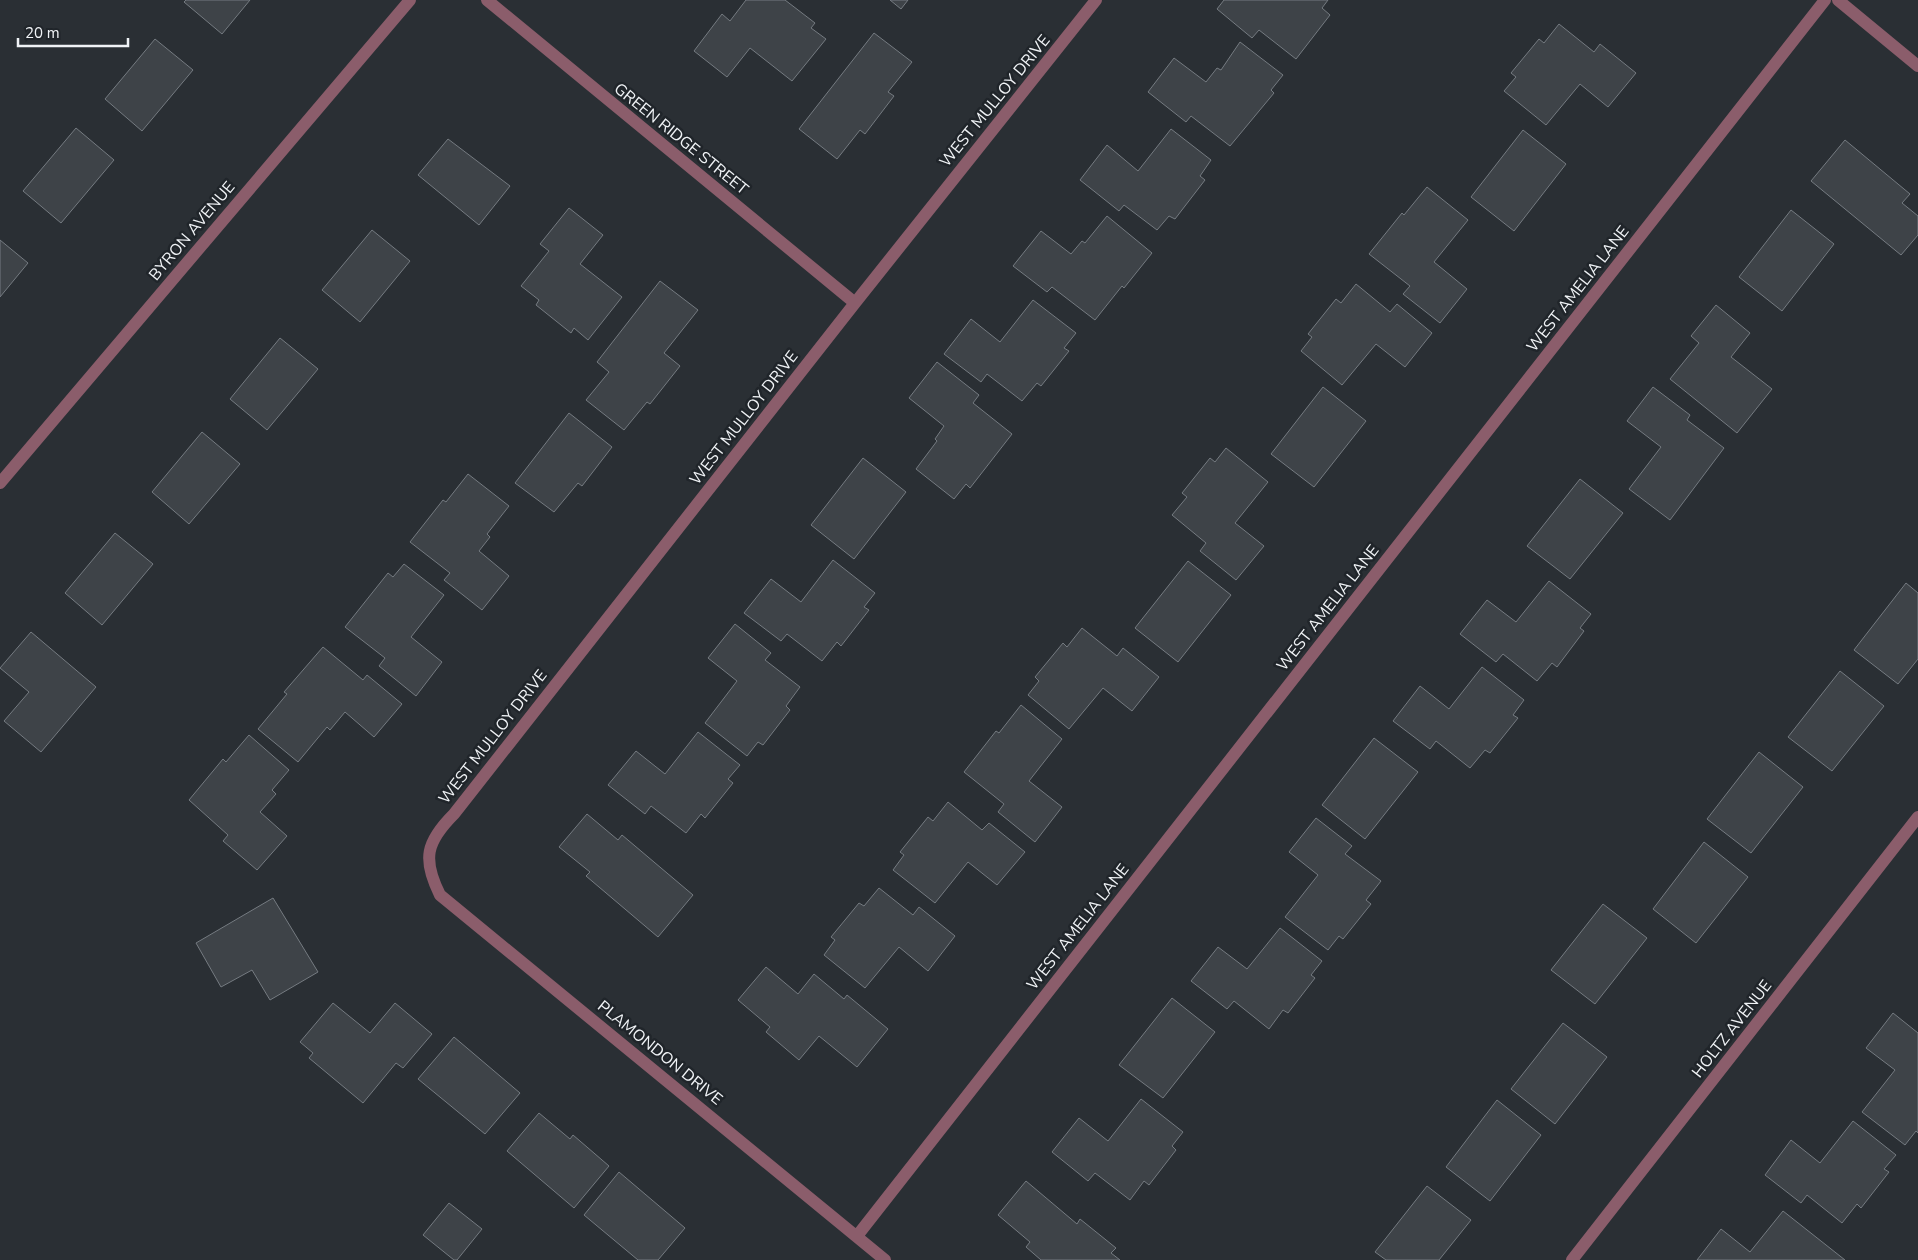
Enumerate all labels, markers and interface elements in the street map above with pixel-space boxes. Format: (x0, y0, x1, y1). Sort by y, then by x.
scale bar (18, 15, 128, 47)
text: 20 m (25, 23, 60, 43)
street label: WEST MULLOY DRIVE (935, 30, 1055, 172)
street label: GREEN RIDGE STREET (609, 78, 753, 200)
street label: BYRON AVENUE (144, 177, 240, 285)
street label: WEST AMELIA LANE (1522, 221, 1634, 357)
street label: WEST MULLOY DRIVE (685, 346, 803, 490)
street label: WEST AMELIA LANE (1272, 540, 1384, 676)
street label: WEST MULLOY DRIVE (434, 665, 552, 809)
street label: WEST AMELIA LANE (1022, 859, 1134, 995)
street label: HOLTZ AVENUE (1687, 976, 1777, 1082)
street label: PLAMONDON DRIVE (593, 996, 727, 1110)

